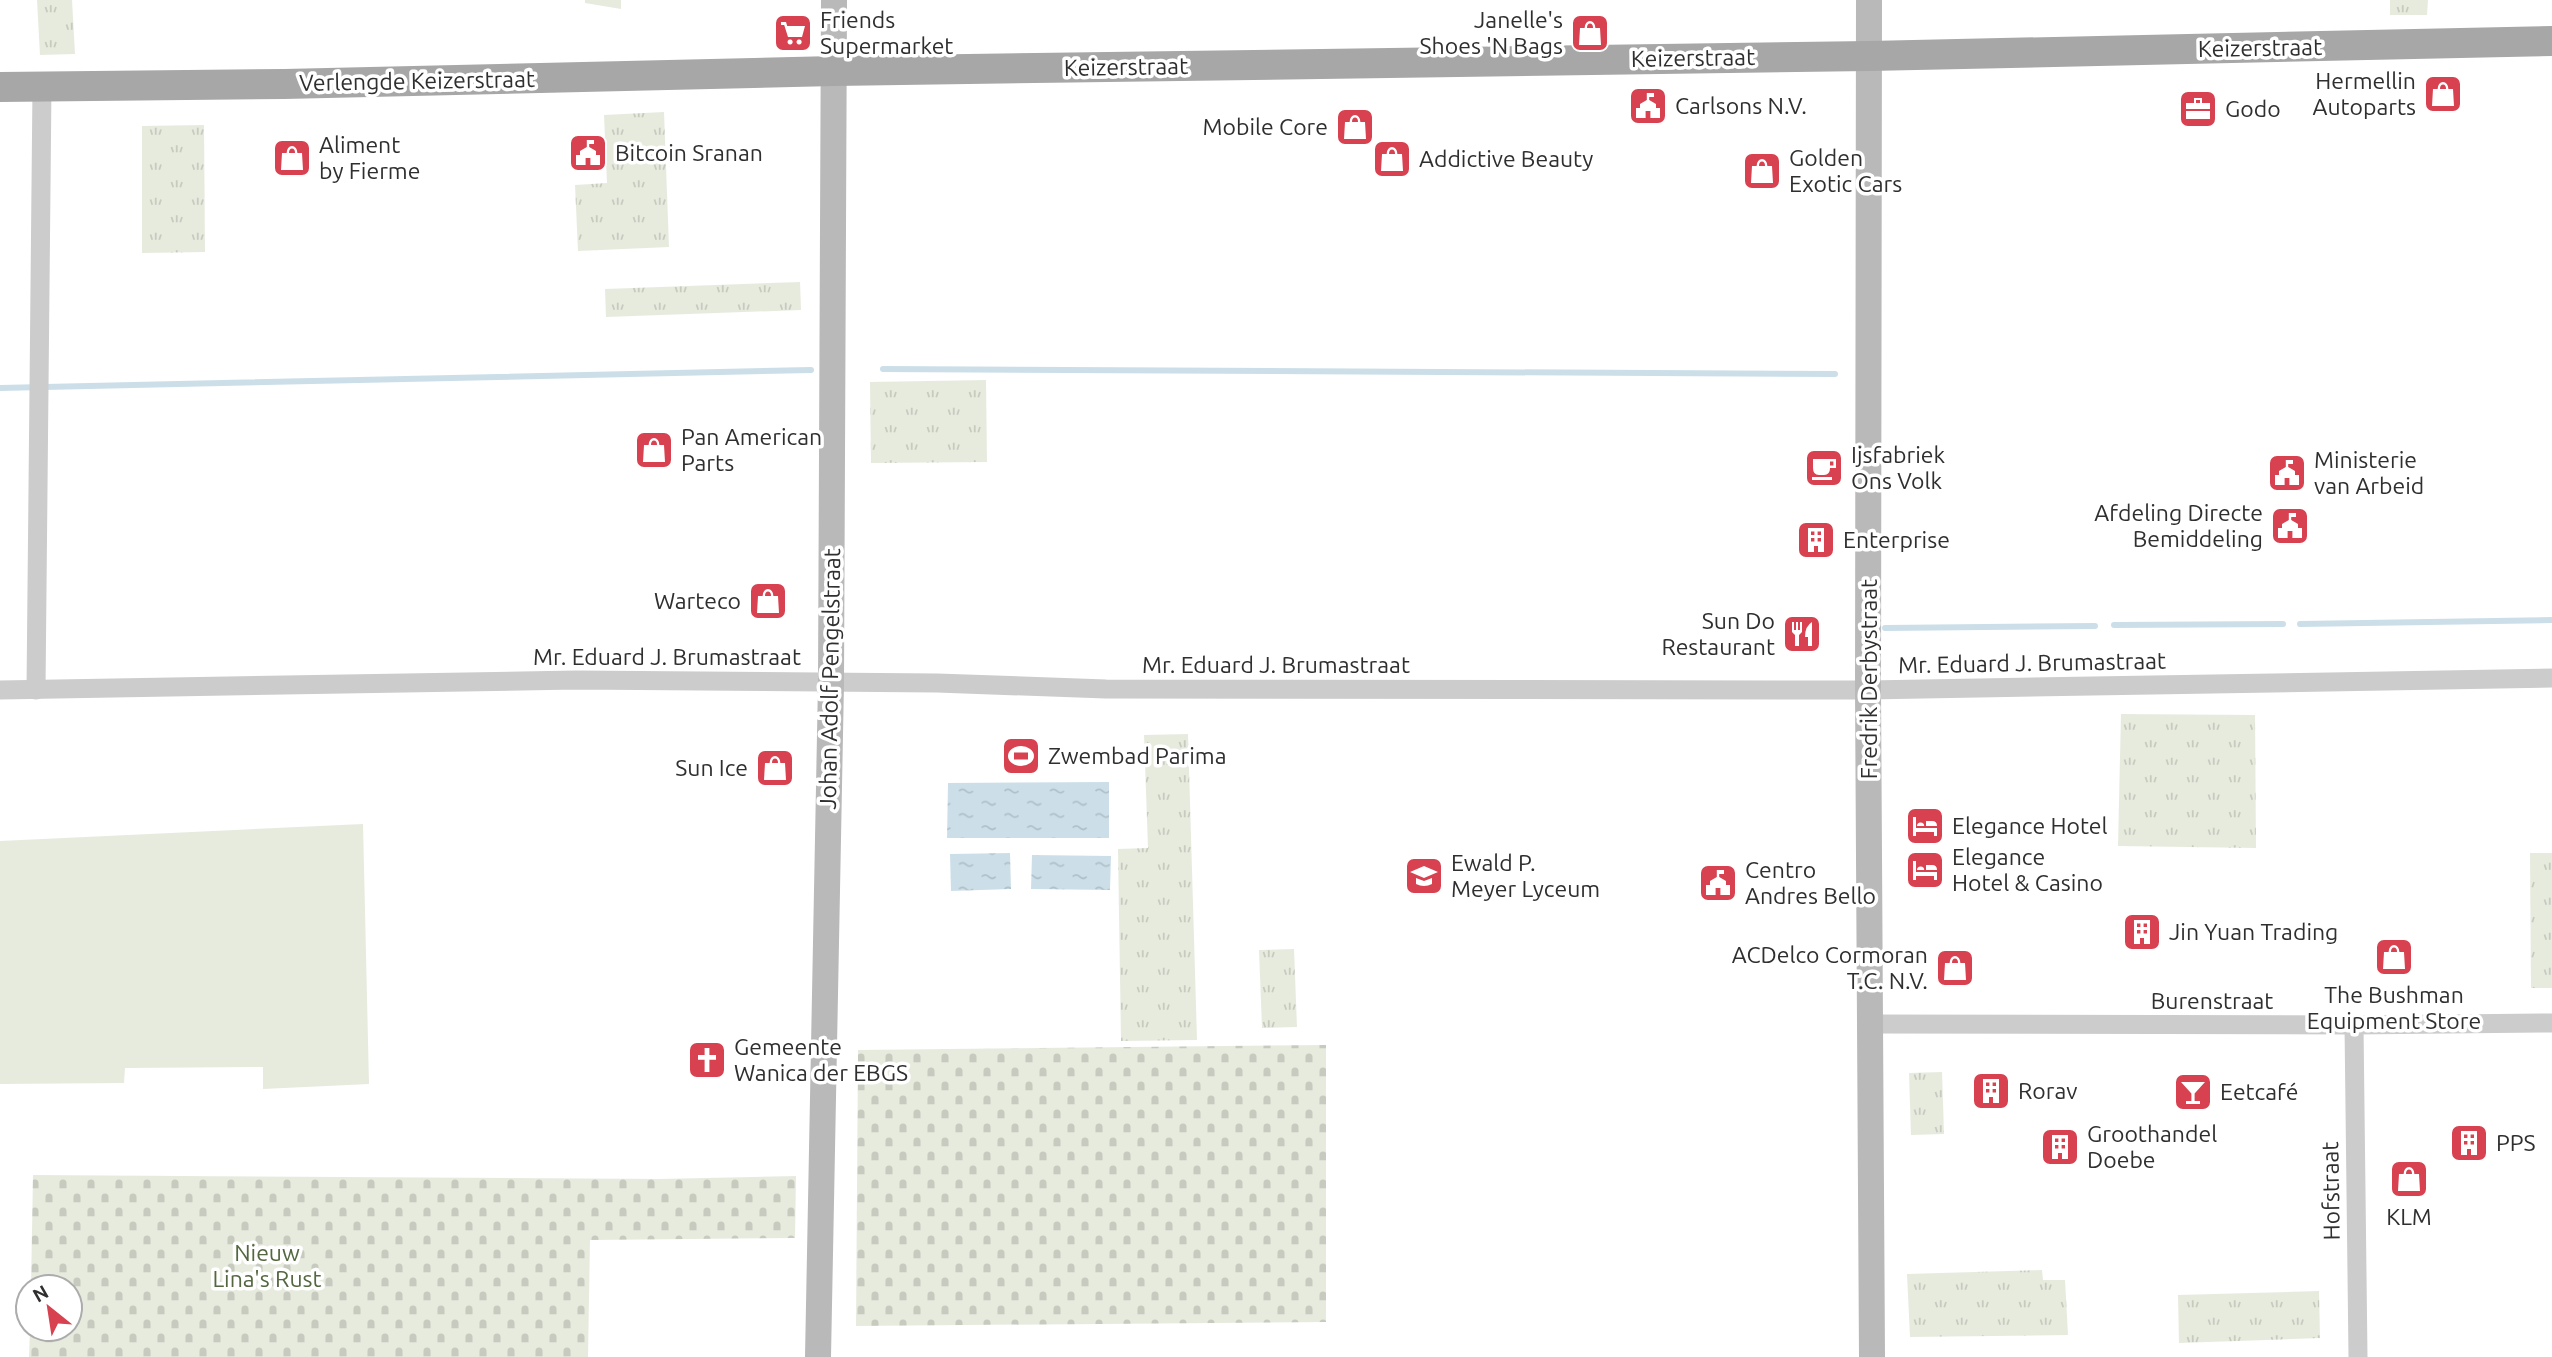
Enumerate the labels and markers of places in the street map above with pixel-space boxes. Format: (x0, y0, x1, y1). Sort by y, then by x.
place label: Friends Supermarket (820, 7, 953, 58)
place label: Janelle's Shoes 'N Bags (1420, 7, 1563, 58)
supermarket icon: Friends Supermarket (772, 12, 814, 54)
shop icon: Janelle's Shoes 'N Bags (1569, 12, 1611, 54)
place label: Hermellin Autoparts (2312, 68, 2416, 119)
shop icon: Hermellin Autoparts (2422, 73, 2464, 115)
public building icon: Carlsons N.V. (1627, 85, 1669, 127)
office icon: Godo (2177, 88, 2219, 130)
place label: Carlsons N.V. (1675, 93, 1807, 118)
place label: Godo (2225, 96, 2281, 121)
shop icon: Mobile Core (1334, 106, 1376, 148)
place label: Mobile Core (1203, 114, 1328, 139)
place label: Aliment by Fierme (319, 132, 420, 183)
public building icon: Bitcoin Sranan (567, 132, 609, 174)
shop icon: Aliment by Fierme (271, 137, 313, 179)
shop icon: Addictive Beauty (1371, 138, 1413, 180)
place label: Bitcoin Sranan (615, 140, 763, 165)
place label: Golden Exotic Cars (1789, 145, 1902, 196)
place label: Addictive Beauty (1419, 146, 1593, 171)
shop icon: Golden Exotic Cars (1741, 150, 1783, 192)
place label: Pan American Parts (681, 424, 822, 475)
shop icon: Pan American Parts (633, 429, 675, 471)
place label: Ijsfabriek Ons Volk (1851, 442, 1945, 493)
cafe icon: Ijsfabriek Ons Volk (1803, 447, 1845, 489)
place label: Ministerie van Arbeid (2314, 447, 2424, 498)
public building icon: Ministerie van Arbeid (2266, 452, 2308, 494)
place label: Afdeling Directe Bemiddeling (2094, 500, 2263, 551)
public building icon: Afdeling Directe Bemiddeling (2269, 505, 2311, 547)
building icon: Enterprise (1795, 519, 1837, 561)
place label: Enterprise (1843, 527, 1950, 552)
shop icon: Warteco (747, 580, 789, 622)
place label: Warteco (654, 588, 741, 613)
place label: Sun Do Restaurant (1661, 608, 1775, 659)
restaurant icon: Sun Do Restaurant (1781, 613, 1823, 655)
sports icon: Zwembad Parima (1000, 735, 1042, 777)
place label: Zwembad Parima (1048, 743, 1226, 768)
shop icon: Sun Ice (754, 747, 796, 789)
place label: Sun Ice (675, 755, 748, 780)
hotel icon: Elegance Hotel (1904, 805, 1946, 847)
place label: Elegance Hotel (1952, 813, 2108, 838)
place label: Elegance Hotel & Casino (1952, 844, 2103, 895)
hotel icon: Elegance Hotel & Casino (1904, 849, 1946, 891)
place label: Ewald P. Meyer Lyceum (1451, 850, 1600, 901)
school or university icon: Ewald P. Meyer Lyceum (1403, 855, 1445, 897)
place label: Centro Andres Bello (1745, 857, 1876, 908)
public building icon: Centro Andres Bello (1697, 862, 1739, 904)
building icon: Jin Yuan Trading (2121, 911, 2163, 953)
place label: Jin Yuan Trading (2169, 919, 2338, 944)
shop icon: The Bushman Equipment Store (2373, 936, 2415, 978)
place label: ACDelco Cormoran T.C. N.V. (1732, 942, 1928, 993)
shop icon: ACDelco Cormoran T.C. N.V. (1934, 947, 1976, 989)
place label: The Bushman Equipment Store (2307, 982, 2481, 1033)
place label: Gemeente Wanica der EBGS (734, 1034, 908, 1085)
church icon: Gemeente Wanica der EBGS (686, 1039, 728, 1081)
building icon: Rorav (1970, 1070, 2012, 1112)
bar icon: Eetcafé (2172, 1071, 2214, 1113)
place label: Rorav (2018, 1078, 2077, 1103)
place label: Eetcafé (2220, 1079, 2298, 1104)
place label: Groothandel Doebe (2087, 1121, 2217, 1172)
building icon: PPS (2448, 1122, 2490, 1164)
building icon: Groothandel Doebe (2039, 1126, 2081, 1168)
place label: PPS (2496, 1130, 2536, 1155)
shop icon: KLM (2388, 1158, 2430, 1200)
place label: KLM (2386, 1204, 2432, 1229)

